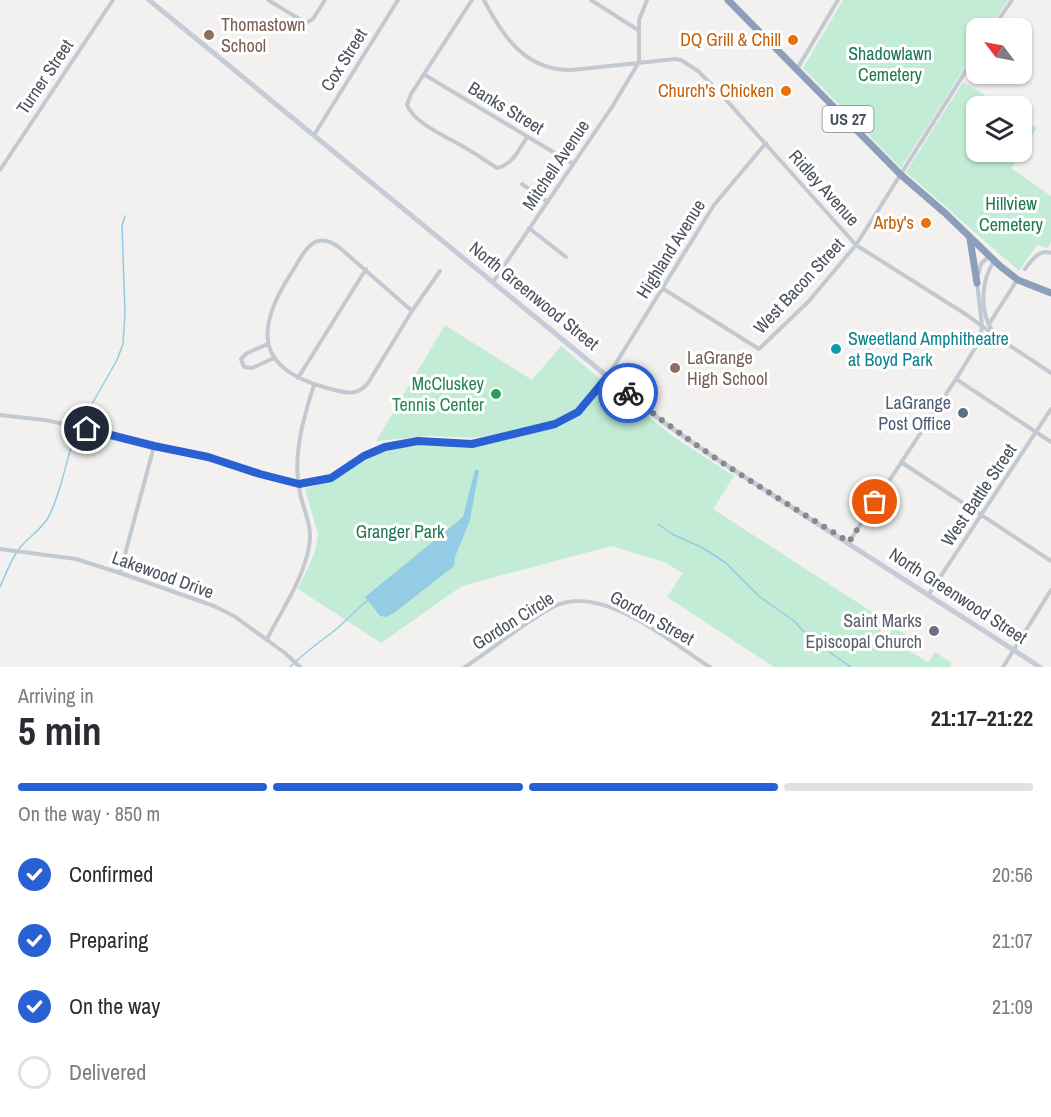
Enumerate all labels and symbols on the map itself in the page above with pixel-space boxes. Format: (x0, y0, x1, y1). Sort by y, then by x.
place label: Thomastown School (221, 12, 306, 58)
north arrow (966, 18, 1032, 84)
street label: Cox Street (314, 24, 373, 96)
place label: DQ Grill & Chill (680, 27, 781, 52)
marker: Thomastown School (202, 28, 216, 42)
marker: DQ Grill & Chill (786, 33, 800, 47)
street label: Turner Street (10, 34, 79, 119)
park label: Shadowlawn Cemetery (848, 41, 932, 87)
street label: Banks Street (464, 75, 549, 140)
place label: Church's Chicken (658, 78, 774, 103)
marker: Church's Chicken (779, 84, 793, 98)
road number: US 27 (822, 106, 874, 132)
street label: Mitchell Avenue (516, 115, 595, 215)
street label: Ridley Avenue (783, 144, 865, 231)
park label: Hillview Cemetery (979, 191, 1044, 237)
street label: Highland Avenue (630, 195, 711, 303)
place label: Arby's (872, 210, 914, 235)
marker: Arby's (919, 216, 933, 230)
street label: West Bacon Street (748, 232, 850, 339)
street label: North Greenwood Street (464, 236, 604, 356)
place label: Sweetland Amphitheatre at Boyd Park (848, 326, 1009, 372)
marker: Sweetland Amphitheatre at Boyd Park (829, 342, 843, 356)
place label: LaGrange High School (687, 345, 767, 391)
marker: LaGrange High School (668, 361, 682, 375)
courier (598, 363, 658, 423)
place label: McCluskey Tennis Center (392, 371, 485, 417)
marker: McCluskey Tennis Center (489, 387, 503, 401)
place label: LaGrange Post Office (878, 390, 951, 436)
pin (61, 403, 112, 454)
marker: LaGrange Post Office (956, 406, 970, 420)
street label: West Battle Street (935, 439, 1022, 551)
pin (849, 476, 900, 527)
park label: Granger Park (356, 519, 445, 544)
street label: North Greenwood Street (884, 542, 1032, 650)
street label: Lakewood Drive (109, 545, 218, 605)
street label: Gordon Street (606, 584, 699, 651)
street label: Gordon Circle (467, 586, 558, 656)
place label: Saint Marks Episcopal Church (806, 608, 922, 654)
marker: Saint Marks Episcopal Church (927, 624, 941, 638)

